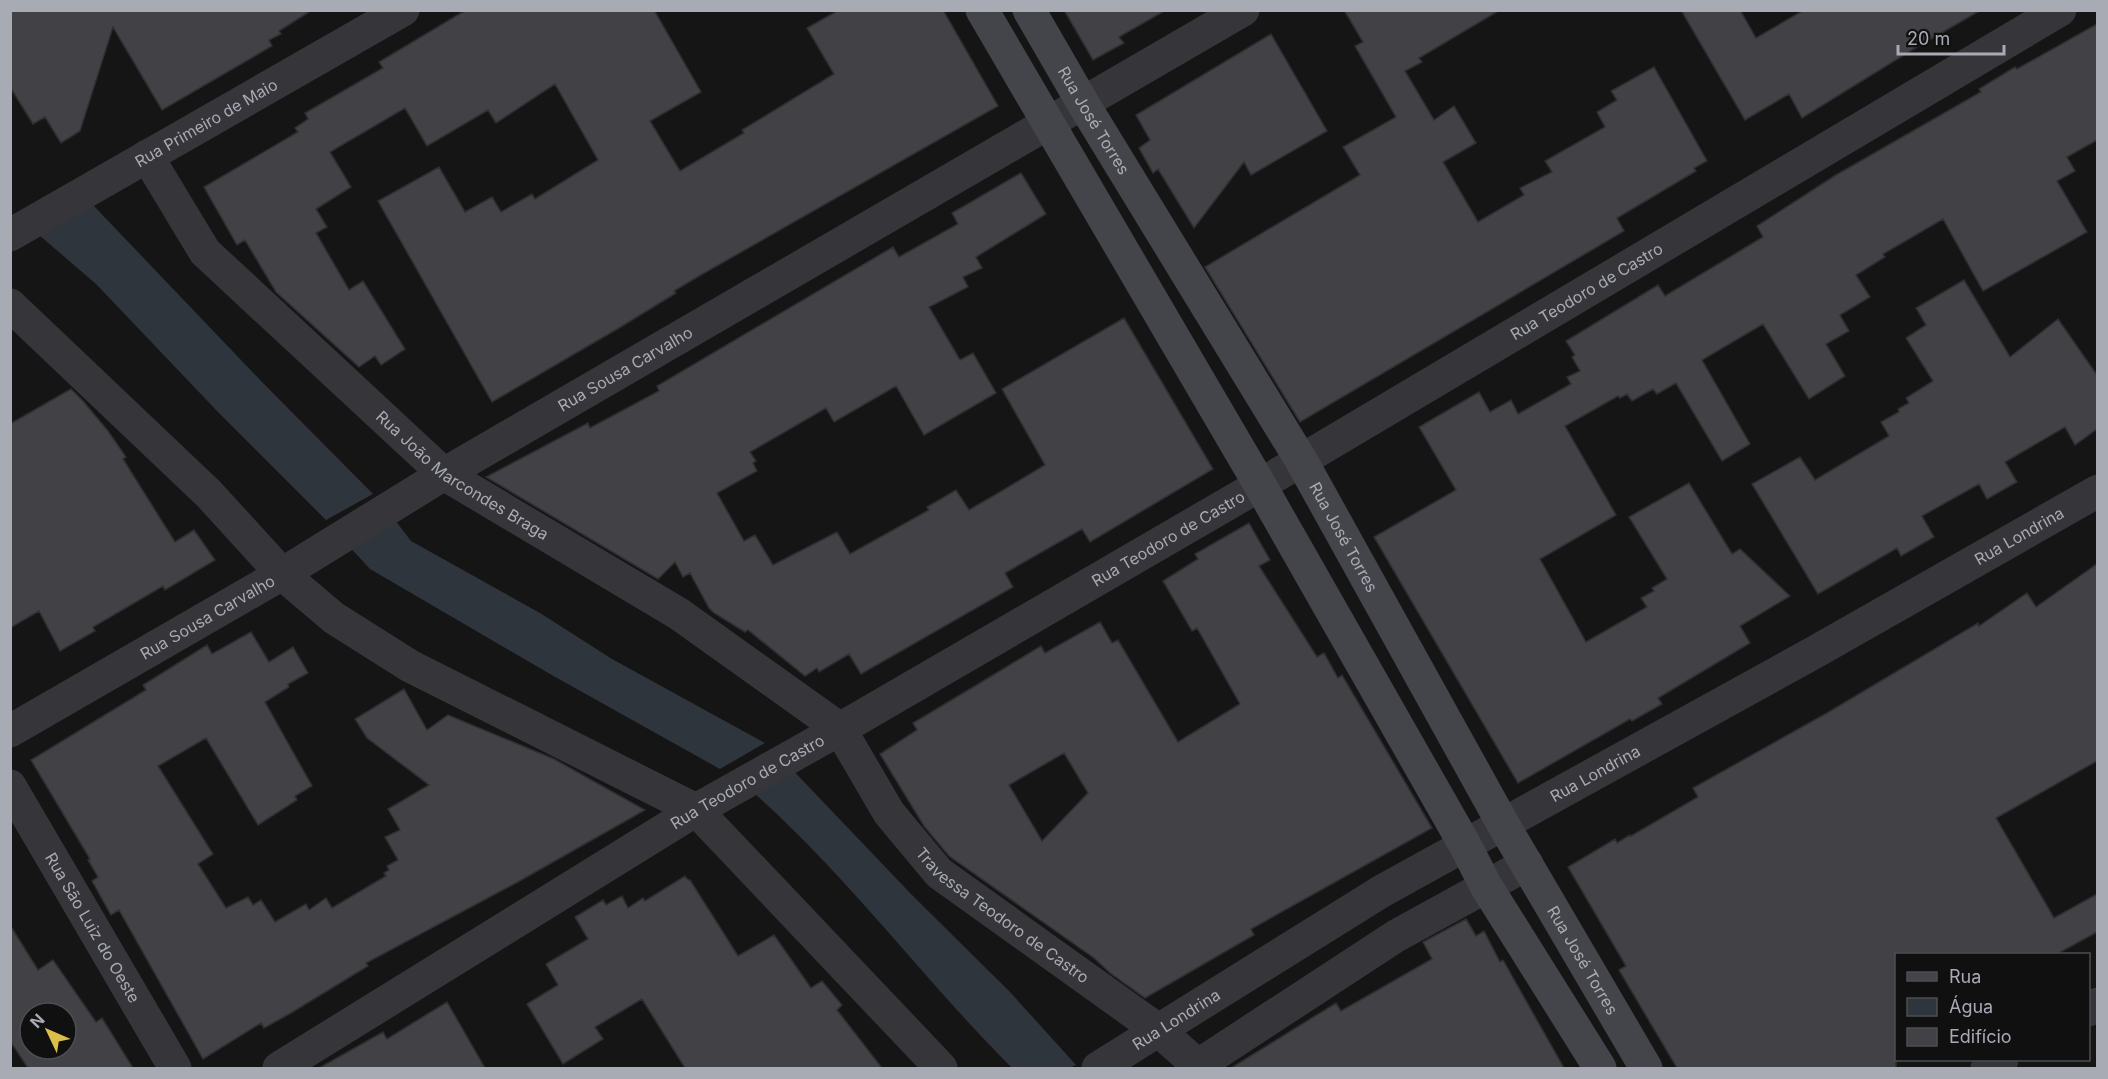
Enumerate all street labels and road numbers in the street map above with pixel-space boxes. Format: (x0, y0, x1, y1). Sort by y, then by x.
street label: Rua José Torres (1054, 63, 1134, 178)
street label: Rua Primeiro de Maio (131, 74, 281, 171)
street label: Rua Teodoro de Castro (1507, 238, 1666, 344)
street label: Rua Sousa Carvalho (554, 322, 696, 416)
street label: Rua João Marcondes Braga (372, 406, 552, 544)
street label: Rua José Torres (1305, 479, 1382, 596)
street label: Rua Teodoro de Castro (1088, 486, 1248, 591)
street label: Rua Londrina (1971, 503, 2067, 569)
street label: Rua Sousa Carvalho (137, 570, 278, 664)
street label: Rua Teodoro de Castro (667, 730, 828, 833)
street label: Rua Londrina (1547, 741, 1644, 806)
street label: Travessa Teodoro de Castro (912, 843, 1093, 987)
street label: Rua São Luiz do Oeste (41, 849, 145, 1006)
street label: Rua José Torres (1543, 902, 1622, 1018)
street label: Rua Londrina (1128, 984, 1224, 1054)

